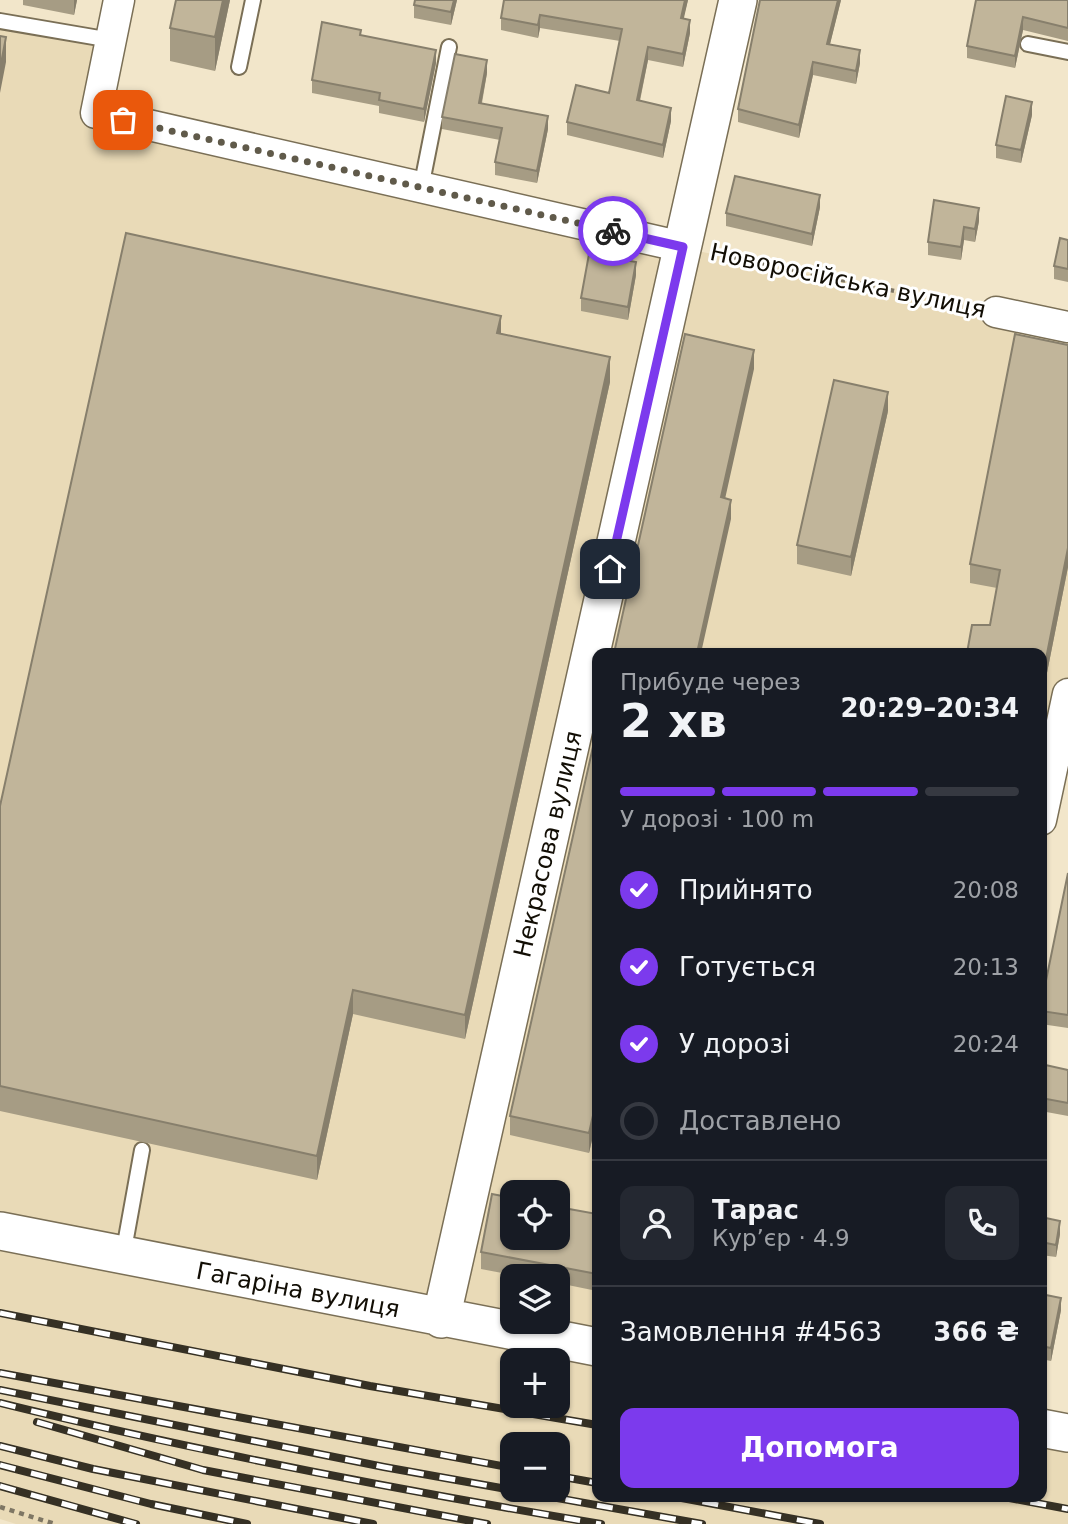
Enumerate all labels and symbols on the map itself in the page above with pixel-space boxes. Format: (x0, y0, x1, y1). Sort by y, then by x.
pin (93, 90, 153, 150)
courier (578, 196, 648, 266)
street label: Новоросійська вулиця (708, 238, 988, 324)
pin (580, 539, 640, 599)
street label: Некрасова вулиця (508, 728, 588, 960)
street label: Гагаріна вулиця (194, 1257, 402, 1323)

